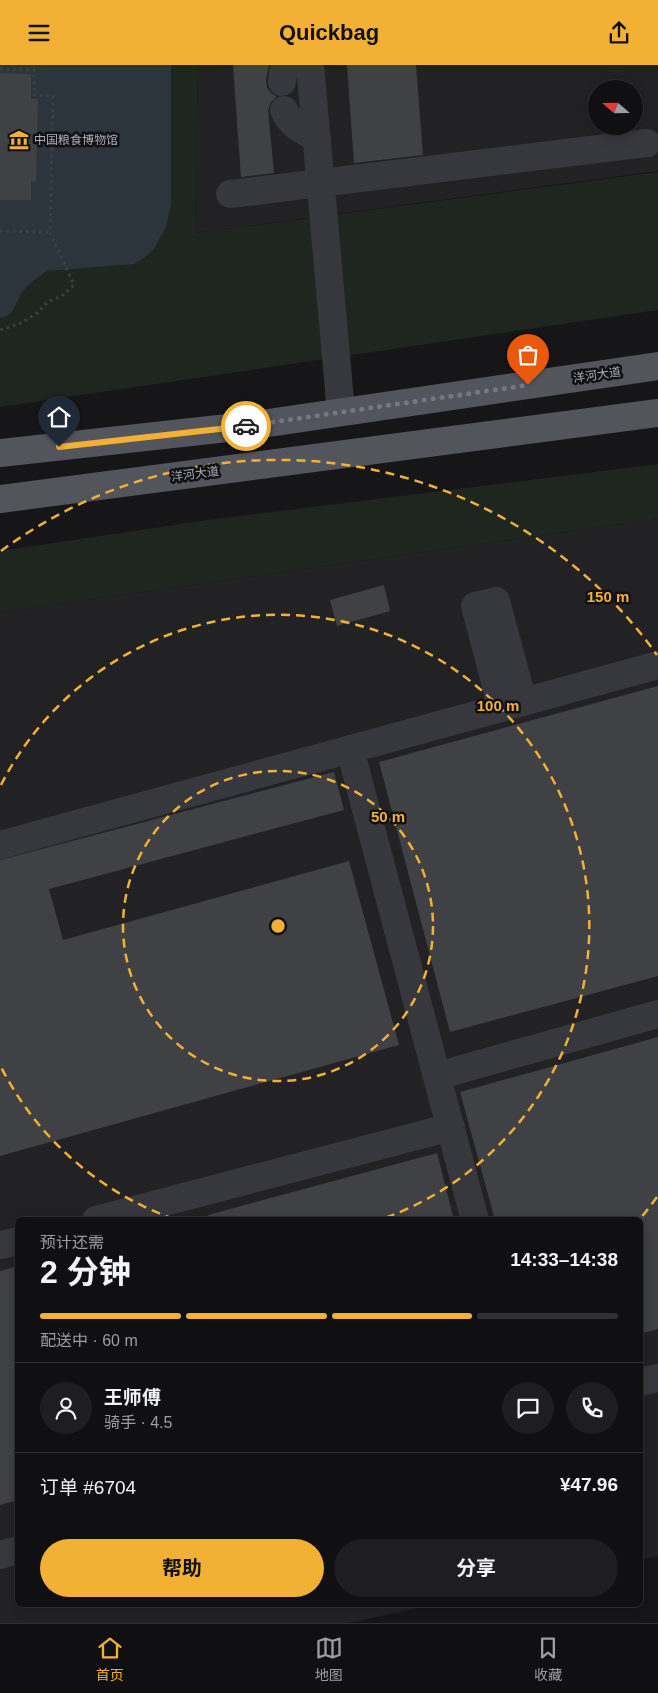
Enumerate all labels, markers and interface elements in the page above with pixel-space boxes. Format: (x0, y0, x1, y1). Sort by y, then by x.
icon: menu (25, 19, 53, 47)
icon: share (605, 19, 633, 47)
text: Quickbag (279, 20, 379, 45)
north arrow (588, 80, 642, 135)
map controls (588, 80, 643, 135)
museum icon: 中国粮食博物馆 (8, 129, 30, 151)
place label: 中国粮食博物馆 (34, 133, 118, 147)
pin (507, 334, 549, 385)
icon: bag (514, 341, 542, 369)
street label: 洋河大道 (572, 365, 622, 385)
pin (38, 396, 80, 447)
courier (221, 401, 271, 451)
icon: home (45, 403, 73, 431)
icon: car (232, 412, 260, 440)
street label: 洋河大道 (170, 464, 220, 484)
text: 150 m (587, 588, 629, 605)
text: 100 m (477, 697, 519, 714)
text: 50 m (371, 808, 405, 825)
centre of rings (269, 917, 287, 935)
text: 预计还需 (40, 1234, 104, 1251)
text: 14:33–14:38 (510, 1249, 618, 1270)
text: 2 分钟 (40, 1254, 131, 1290)
text: 配送中 · 60 m (40, 1332, 138, 1349)
button: person (40, 1382, 92, 1434)
button: chat (502, 1382, 554, 1434)
button: phone (566, 1382, 618, 1434)
text: 王师傅 (104, 1387, 161, 1408)
text: 骑手 · 4.5 (104, 1414, 172, 1431)
text: ¥47.96 (560, 1474, 618, 1495)
text: 订单 #6704 (40, 1477, 136, 1498)
button: 帮助 (40, 1539, 324, 1597)
button: 分享 (334, 1539, 618, 1597)
tab: 首页 (96, 1634, 124, 1684)
tab: 地图 (315, 1634, 343, 1684)
tab: 收藏 (534, 1634, 562, 1684)

